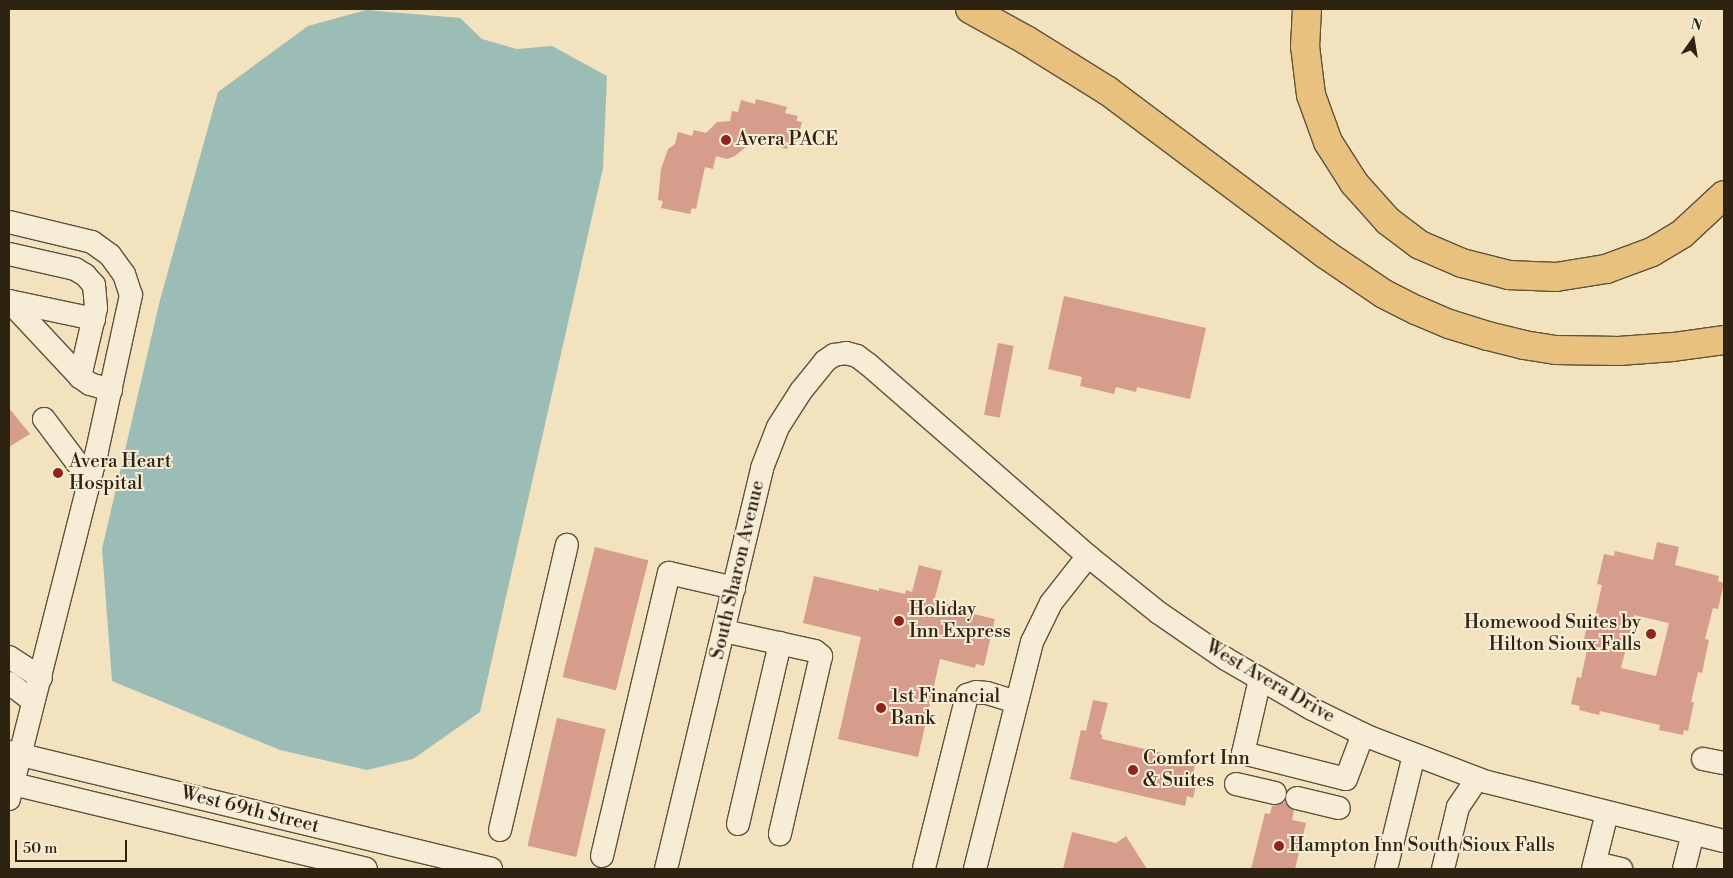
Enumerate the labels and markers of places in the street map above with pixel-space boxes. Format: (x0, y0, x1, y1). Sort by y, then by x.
place label: Avera PACE (736, 129, 838, 151)
marker: Avera PACE (720, 134, 732, 146)
place label: Avera Heart Hospital (69, 451, 171, 495)
marker: Avera Heart Hospital (51, 466, 65, 480)
place label: Holiday Inn Express (909, 599, 1011, 643)
place label: Homewood Suites by Hilton Sioux Falls (1464, 612, 1641, 656)
marker: Holiday Inn Express (893, 615, 905, 627)
marker: Homewood Suites by Hilton Sioux Falls (1645, 628, 1657, 640)
place label: 1st Financial Bank (891, 686, 1000, 730)
marker: 1st Financial Bank (875, 702, 887, 714)
place label: Comfort Inn & Suites (1143, 748, 1250, 792)
marker: Comfort Inn & Suites (1127, 764, 1139, 776)
place label: Hampton Inn South Sioux Falls (1289, 835, 1555, 857)
marker: Hampton Inn South Sioux Falls (1273, 840, 1285, 852)

